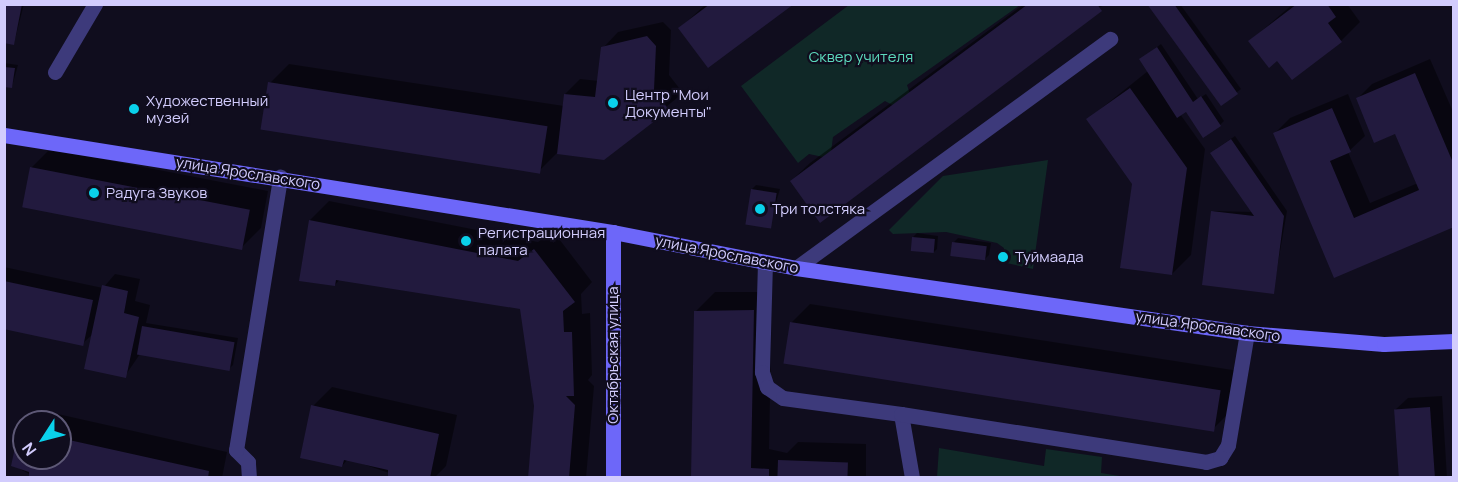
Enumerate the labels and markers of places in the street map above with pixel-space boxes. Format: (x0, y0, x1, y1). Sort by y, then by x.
place label: Центр "Мои Документы" (625, 85, 712, 120)
place label: Художественный музей (146, 91, 268, 126)
marker: Центр "Мои Документы" (606, 96, 620, 110)
marker: Художественный музей (127, 102, 141, 116)
place label: Радуга Звуков (106, 184, 207, 202)
marker: Радуга Звуков (87, 186, 101, 200)
place label: Три толстяка (772, 200, 865, 218)
marker: Три толстяка (753, 202, 767, 216)
place label: Регистрационная палата (478, 223, 605, 258)
marker: Регистрационная палата (459, 234, 473, 248)
place label: Туймаада (1015, 248, 1084, 266)
marker: Туймаада (996, 250, 1010, 264)

